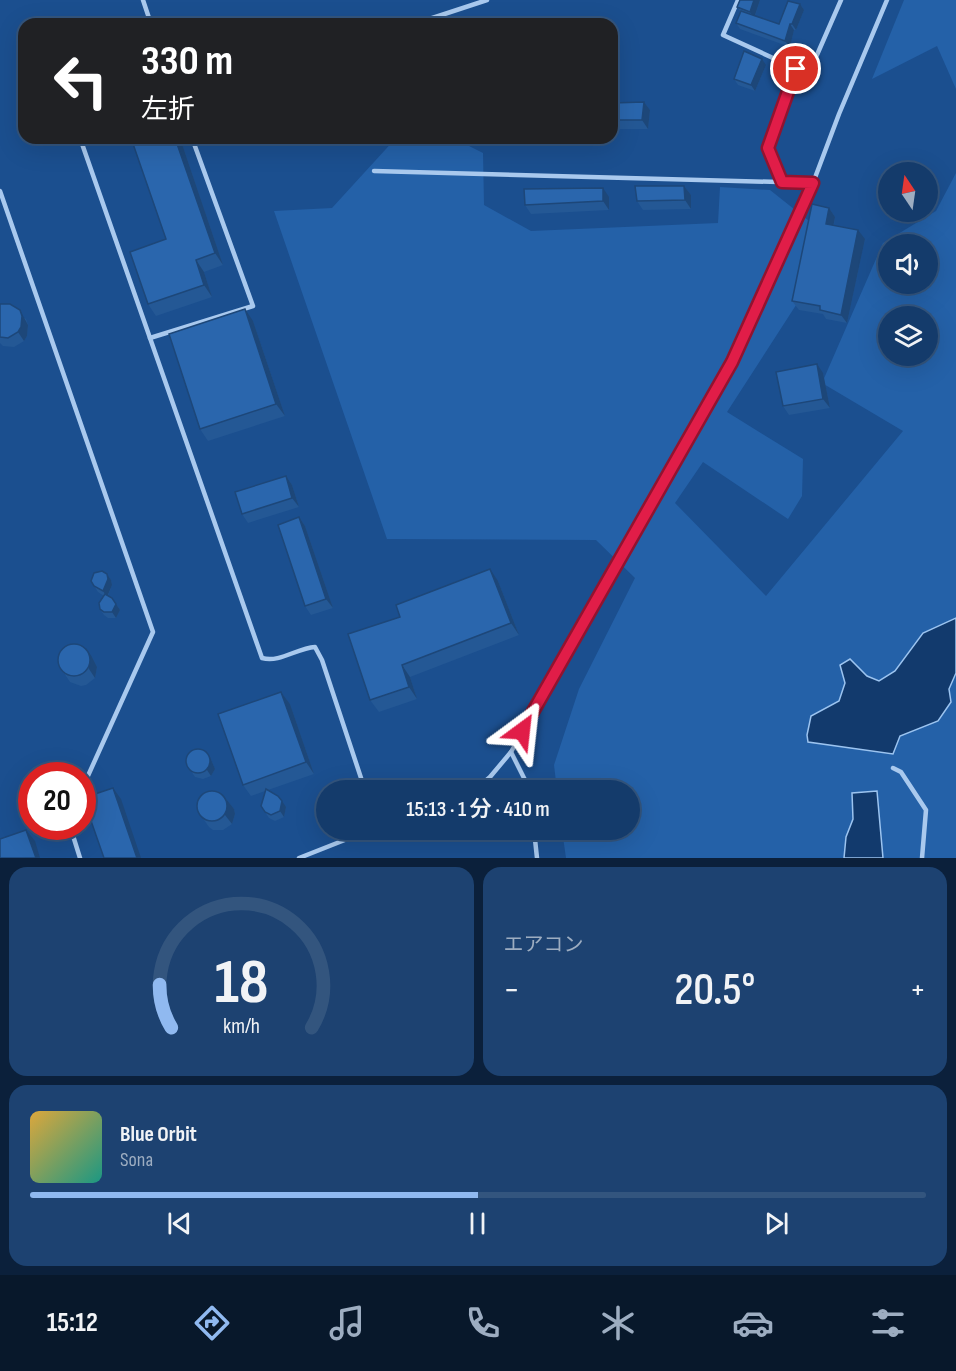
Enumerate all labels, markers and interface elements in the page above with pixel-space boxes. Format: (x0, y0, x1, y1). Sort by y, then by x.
text: 330 m (141, 36, 233, 87)
icon: left (42, 42, 120, 120)
pin (770, 43, 821, 94)
icon: arrive (779, 52, 812, 85)
text: 左折 (141, 94, 195, 126)
north arrow (878, 162, 938, 222)
map controls (878, 162, 938, 366)
button: sound (878, 234, 938, 294)
button: layers (878, 306, 938, 366)
position arrow (490, 699, 554, 763)
speed limit sign: 20 (18, 762, 96, 840)
text: 15:13 · 1 分 · 410 m (406, 796, 550, 823)
text: エアコン (504, 933, 584, 957)
text: 18 (214, 946, 268, 1021)
text: 20.5° (674, 963, 755, 1018)
text: − (504, 970, 520, 1010)
text: + (910, 970, 926, 1010)
text: km/h (223, 1015, 260, 1040)
text: Blue Orbit (120, 1121, 197, 1148)
text: Sona (120, 1148, 153, 1172)
icon: previous (163, 1207, 196, 1240)
icon: pause (461, 1207, 494, 1240)
icon: next (760, 1207, 793, 1240)
icon: directions (191, 1302, 233, 1344)
icon: music (326, 1302, 368, 1344)
icon: phone (462, 1302, 504, 1344)
icon: climate (597, 1302, 639, 1344)
icon: car (732, 1302, 774, 1344)
icon: filters (867, 1302, 909, 1344)
text: 15:12 (47, 1307, 98, 1339)

